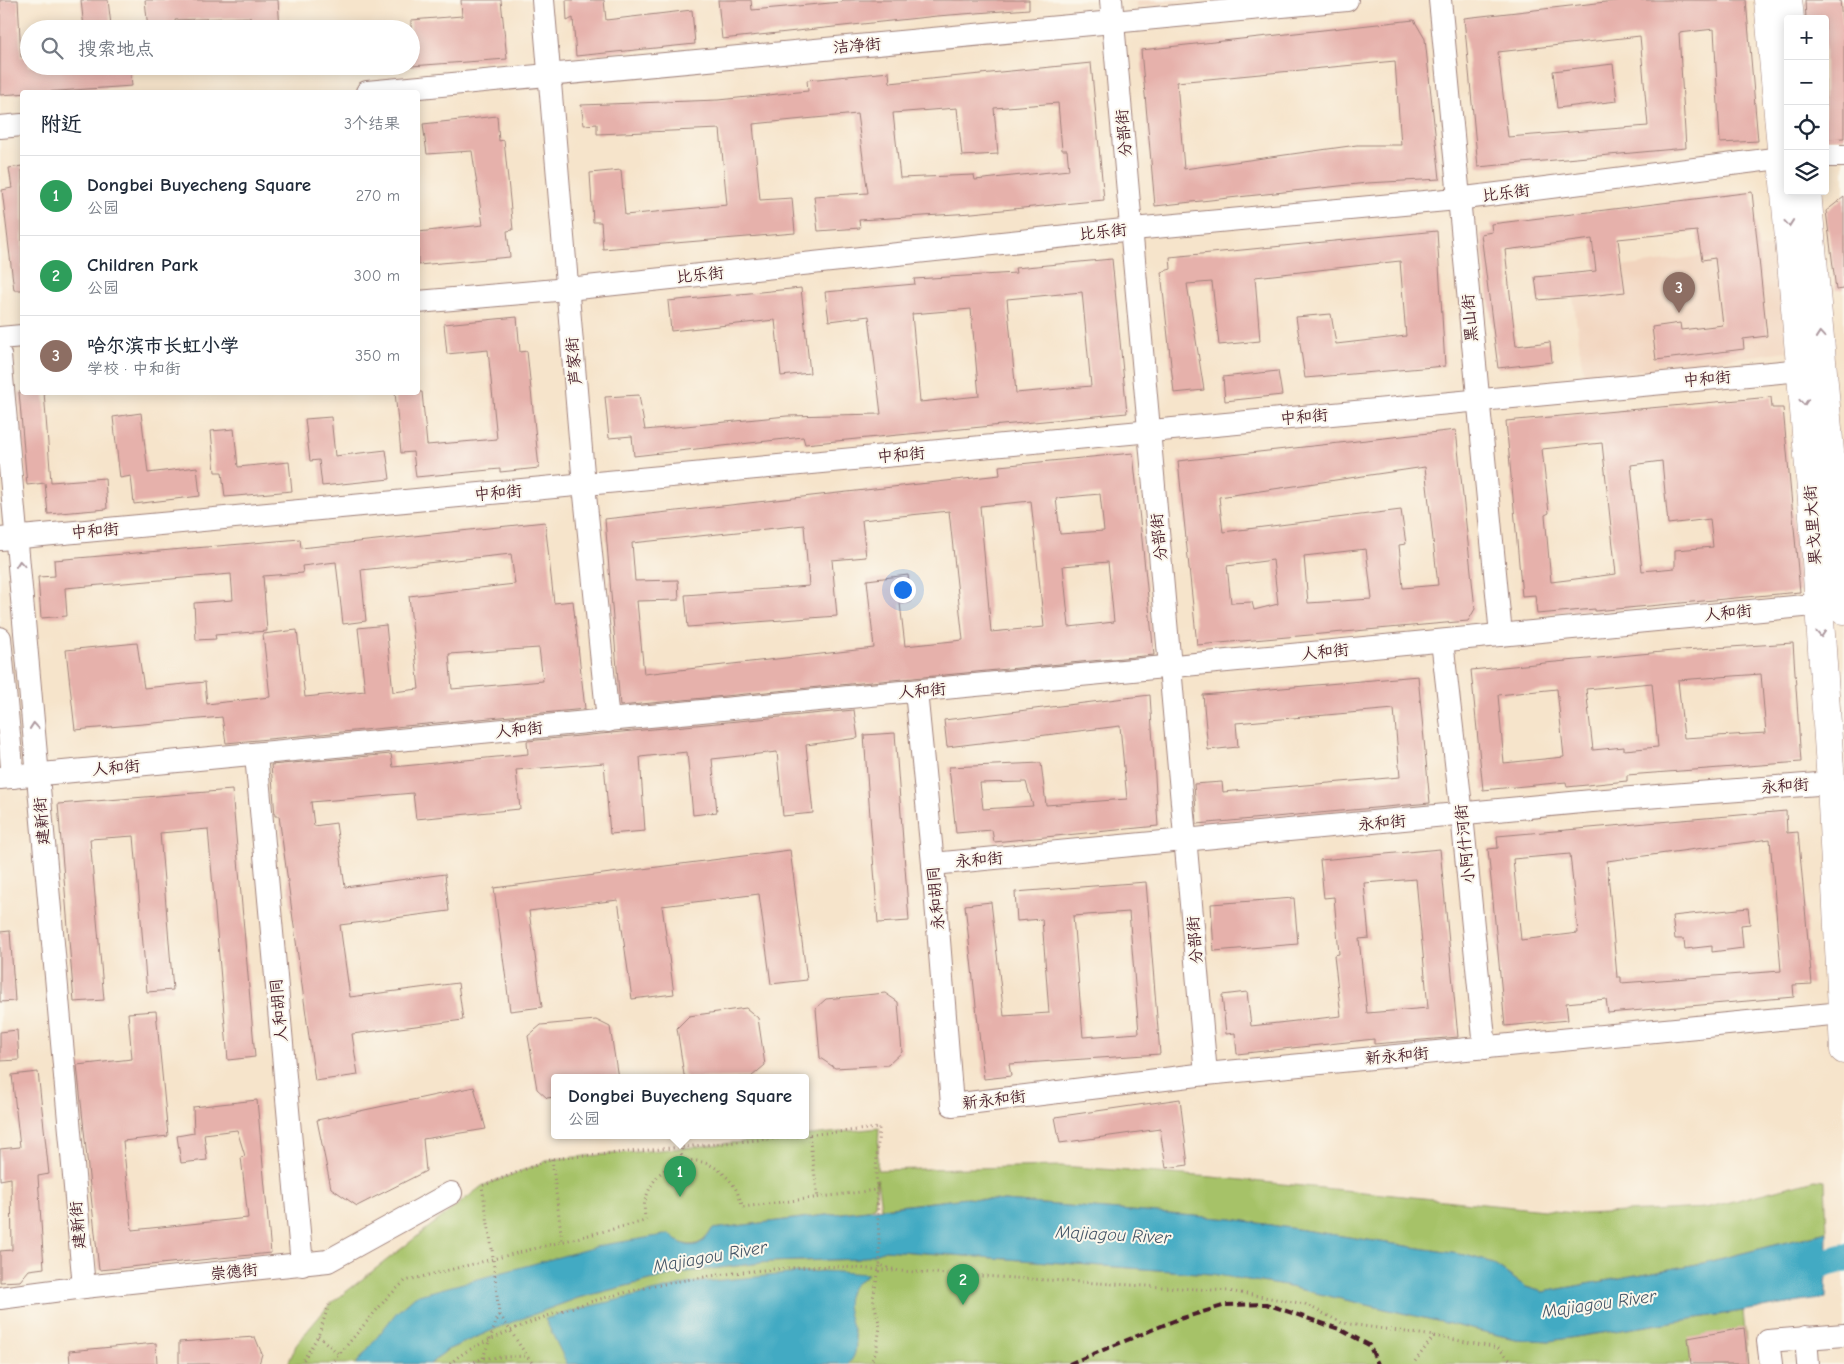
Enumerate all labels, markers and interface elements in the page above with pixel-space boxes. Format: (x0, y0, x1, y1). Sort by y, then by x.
map controls (1784, 15, 1829, 195)
button: + (1784, 15, 1829, 60)
search box (20, 20, 420, 75)
icon: search (38, 34, 66, 62)
street label: 洁净街 (832, 35, 882, 57)
text: 搜索地点 (78, 38, 154, 60)
button: − (1784, 60, 1829, 105)
button: locate (1784, 105, 1829, 150)
street label: 分部街 (1113, 108, 1135, 158)
text: 附近 (40, 112, 82, 136)
text: 3个结果 (344, 115, 400, 133)
button: layers (1784, 150, 1829, 195)
text: Dongbei Buyecheng Square (87, 174, 311, 196)
street label: 比乐街 (1481, 181, 1531, 205)
text: 1 (53, 187, 59, 205)
text: 270 m (356, 187, 400, 205)
text: 公园 (87, 199, 119, 217)
one-way arrow (1783, 219, 1794, 227)
street label: 比乐街 (1078, 221, 1128, 243)
text: Children Park (87, 254, 198, 276)
street label: 比乐街 (675, 264, 725, 286)
text: 2 (52, 267, 60, 285)
text: 300 m (354, 267, 400, 285)
pin: 3 (1663, 272, 1695, 313)
text: 公园 (87, 279, 119, 297)
street label: 黑山街 (1459, 293, 1481, 343)
one-way arrow (1815, 330, 1826, 338)
text: 哈尔滨市长虹小学 (87, 335, 239, 357)
street label: 芦家街 (563, 336, 585, 386)
text: 3 (52, 347, 60, 365)
text: 350 m (355, 347, 400, 365)
text: 学校 · 中和街 (87, 360, 181, 378)
street label: 中和街 (1682, 368, 1732, 390)
one-way arrow (1799, 398, 1810, 406)
street label: 中和街 (1279, 406, 1329, 428)
street label: 中和街 (876, 444, 926, 466)
street label: 中和街 (473, 482, 523, 504)
street label: 果戈里大街 (1801, 484, 1825, 566)
street label: 分部街 (1148, 512, 1170, 562)
street label: 中和街 (70, 520, 120, 542)
one-way arrow (15, 560, 26, 568)
your location (890, 577, 916, 603)
street label: 人和街 (1703, 602, 1753, 624)
one-way arrow (1815, 630, 1826, 638)
street label: 人和街 (1300, 641, 1350, 663)
street label: 人和街 (897, 680, 947, 702)
street label: 人和街 (494, 719, 544, 741)
one-way arrow (28, 722, 39, 730)
street label: 人和街 (91, 757, 141, 779)
street label: 永和街 (1760, 775, 1810, 797)
street label: 建新街 (31, 796, 53, 846)
street label: 小阿什河街 (1452, 803, 1478, 885)
street label: 永和街 (1357, 812, 1407, 834)
street label: 永和街 (954, 849, 1004, 871)
street label: 永和胡同 (924, 865, 948, 931)
street label: 分部街 (1184, 915, 1206, 965)
street label: 人和胡同 (267, 977, 291, 1043)
street label: 新永和街 (1364, 1044, 1430, 1068)
popup (551, 1074, 809, 1139)
text: Dongbei Buyecheng Square (568, 1085, 792, 1107)
street label: 新永和街 (961, 1087, 1027, 1113)
text: 公园 (568, 1110, 600, 1128)
pin: 1 (664, 1156, 696, 1197)
street label: 建新街 (67, 1200, 89, 1250)
water label: Majiagou River (1054, 1221, 1172, 1249)
water label: Majiagou River (650, 1237, 769, 1278)
street label: 崇德街 (209, 1261, 259, 1283)
pin: 2 (947, 1264, 979, 1305)
water label: Majiagou River (1539, 1285, 1658, 1323)

